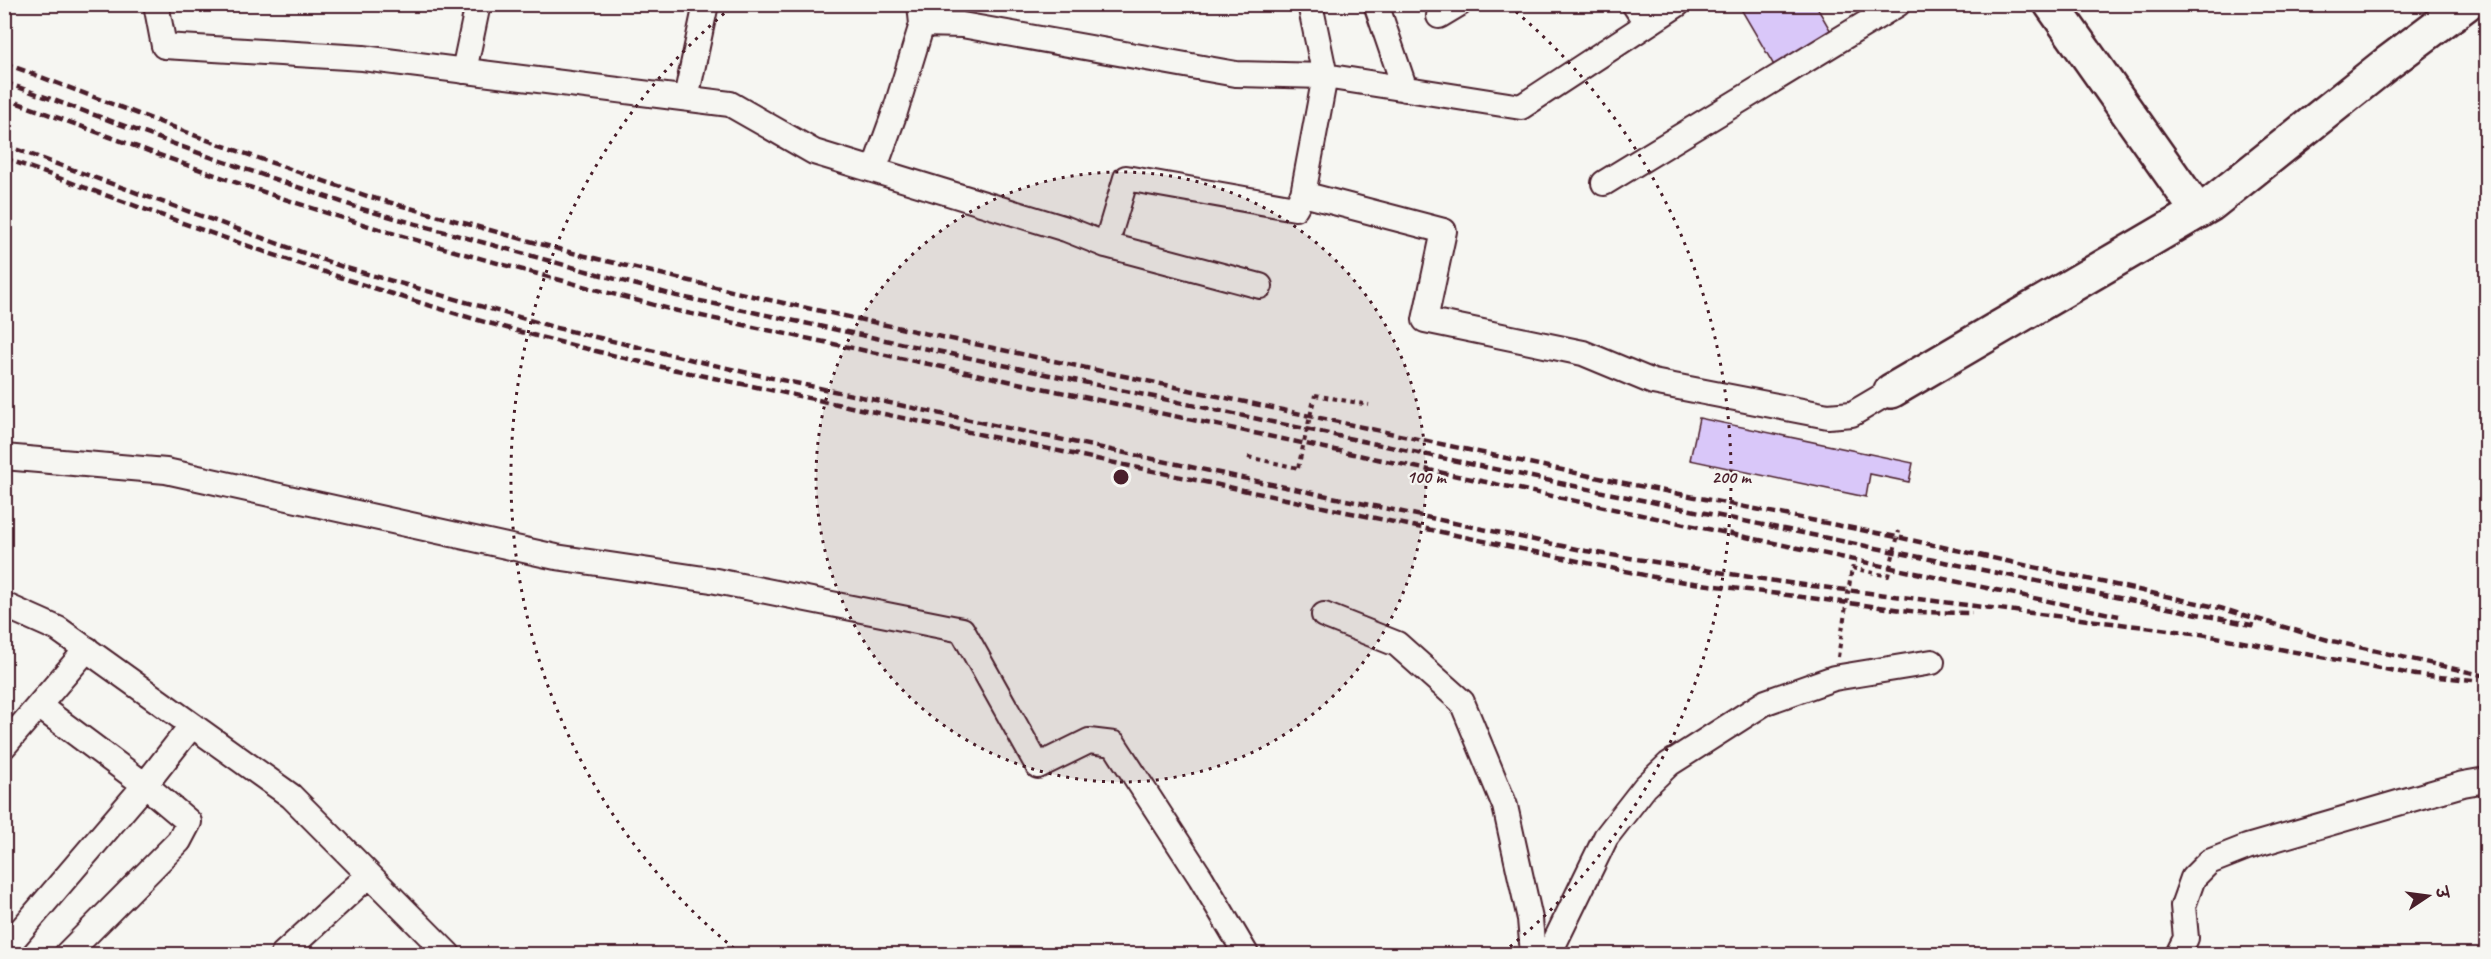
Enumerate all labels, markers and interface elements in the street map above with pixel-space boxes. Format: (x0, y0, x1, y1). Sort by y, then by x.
text: 100 m (1407, 466, 1447, 488)
text: 200 m (1712, 466, 1752, 488)
centre of rings (1111, 467, 1131, 487)
north arrow (2398, 866, 2458, 926)
text: उ (2430, 883, 2453, 902)

